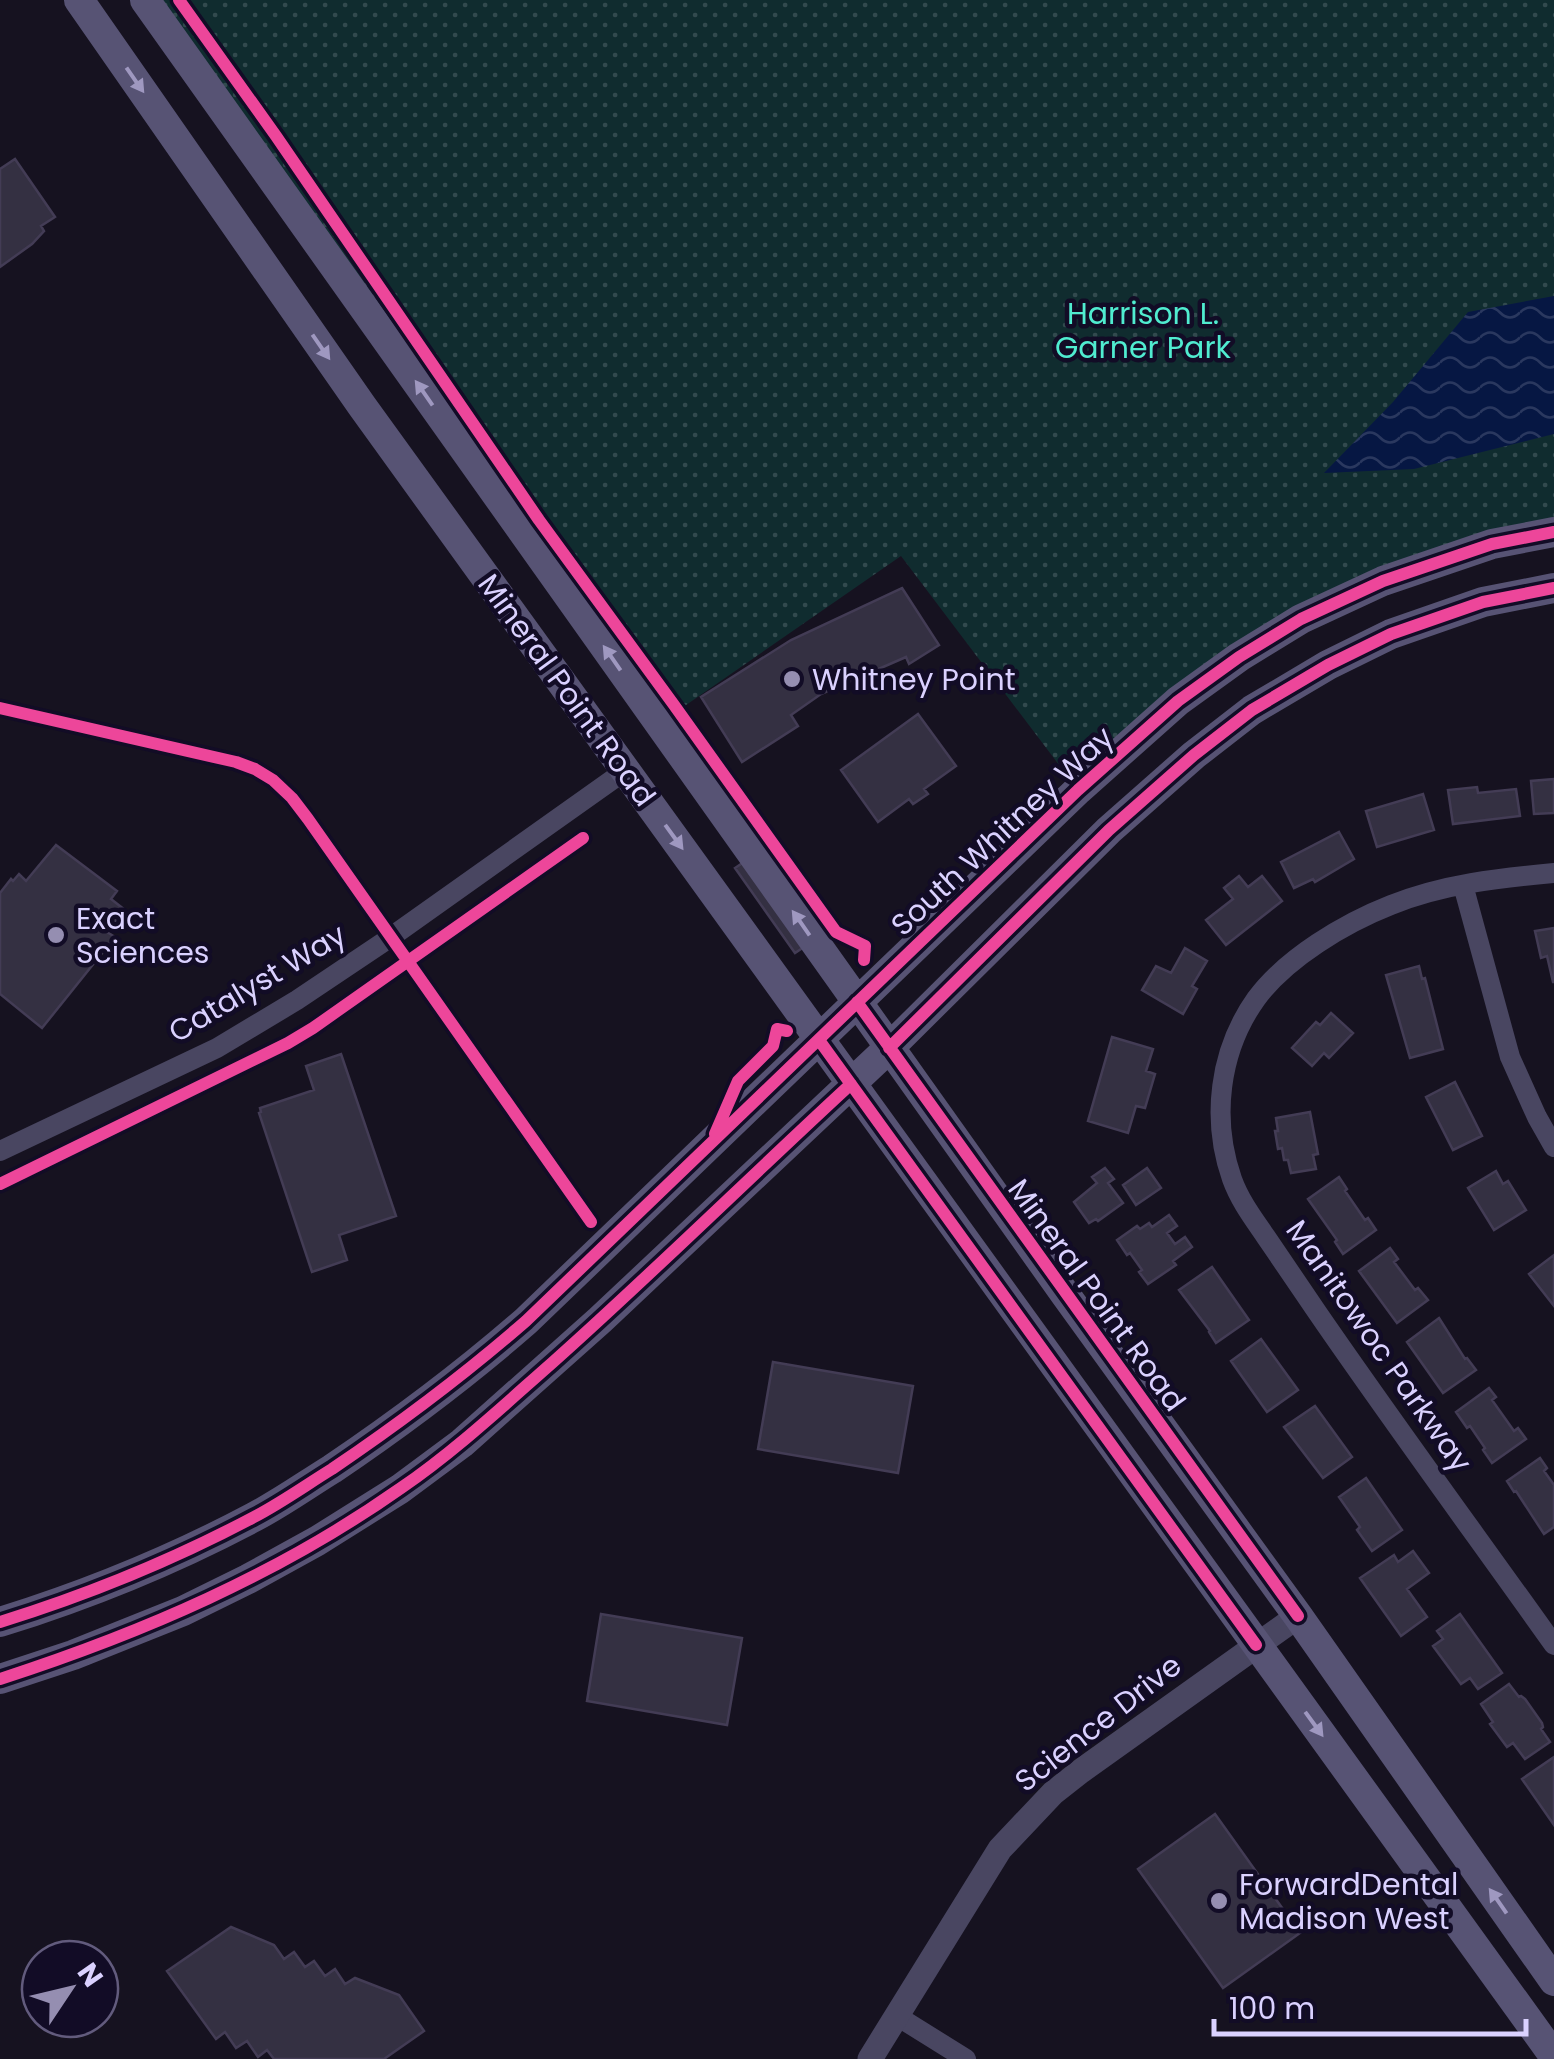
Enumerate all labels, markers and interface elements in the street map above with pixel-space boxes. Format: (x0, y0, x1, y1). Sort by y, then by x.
one-way arrow (125, 67, 144, 93)
park label: Harrison L. Garner Park (1055, 292, 1232, 369)
one-way arrow (311, 333, 330, 360)
one-way arrow (415, 380, 434, 407)
street label: Mineral Point Road (468, 565, 666, 815)
one-way arrow (603, 645, 622, 672)
place label: Whitney Point (812, 658, 1016, 701)
marker: Whitney Point (781, 668, 803, 690)
street label: South Whitney Way (881, 716, 1123, 946)
one-way arrow (664, 824, 684, 851)
place label: Exact Sciences (76, 897, 209, 974)
one-way arrow (792, 909, 811, 936)
street label: Catalyst Way (160, 913, 354, 1053)
marker: Exact Sciences (45, 924, 67, 946)
street label: Mineral Point Road (998, 1170, 1196, 1420)
street label: Manitowoc Parkway (1276, 1211, 1482, 1481)
street label: Science Drive (1006, 1644, 1190, 1802)
one-way arrow (1303, 1711, 1323, 1737)
place label: ForwardDental Madison West (1239, 1863, 1458, 1940)
one-way arrow (1489, 1888, 1508, 1915)
marker: ForwardDental Madison West (1208, 1890, 1230, 1912)
north arrow (20, 1939, 120, 2039)
text: N (68, 1955, 112, 1995)
scale bar (1214, 1974, 1526, 2036)
text: 100 m (1229, 1987, 1315, 2030)

